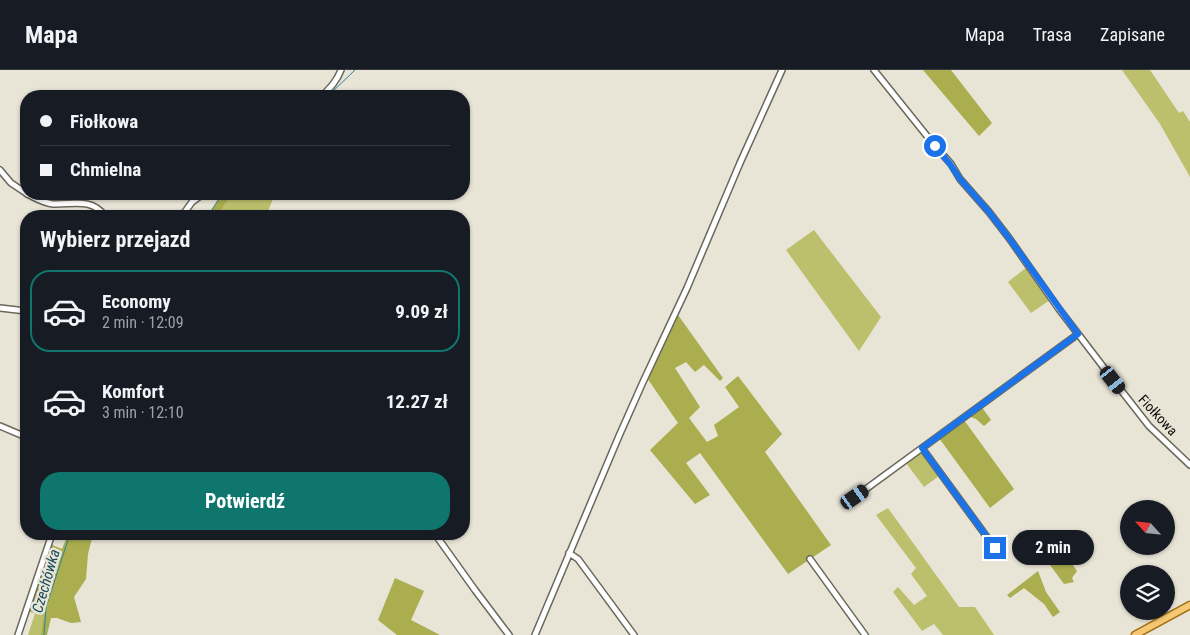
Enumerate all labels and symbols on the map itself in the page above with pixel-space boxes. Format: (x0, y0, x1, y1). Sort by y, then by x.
route start (924, 135, 946, 157)
car (1097, 364, 1128, 396)
street label: Fiołkowa (1135, 391, 1181, 439)
car (838, 482, 871, 512)
north arrow (1120, 500, 1175, 555)
callout: 2 min (1012, 530, 1095, 566)
route end (984, 537, 1006, 559)
water label: Czechówka (28, 547, 64, 615)

